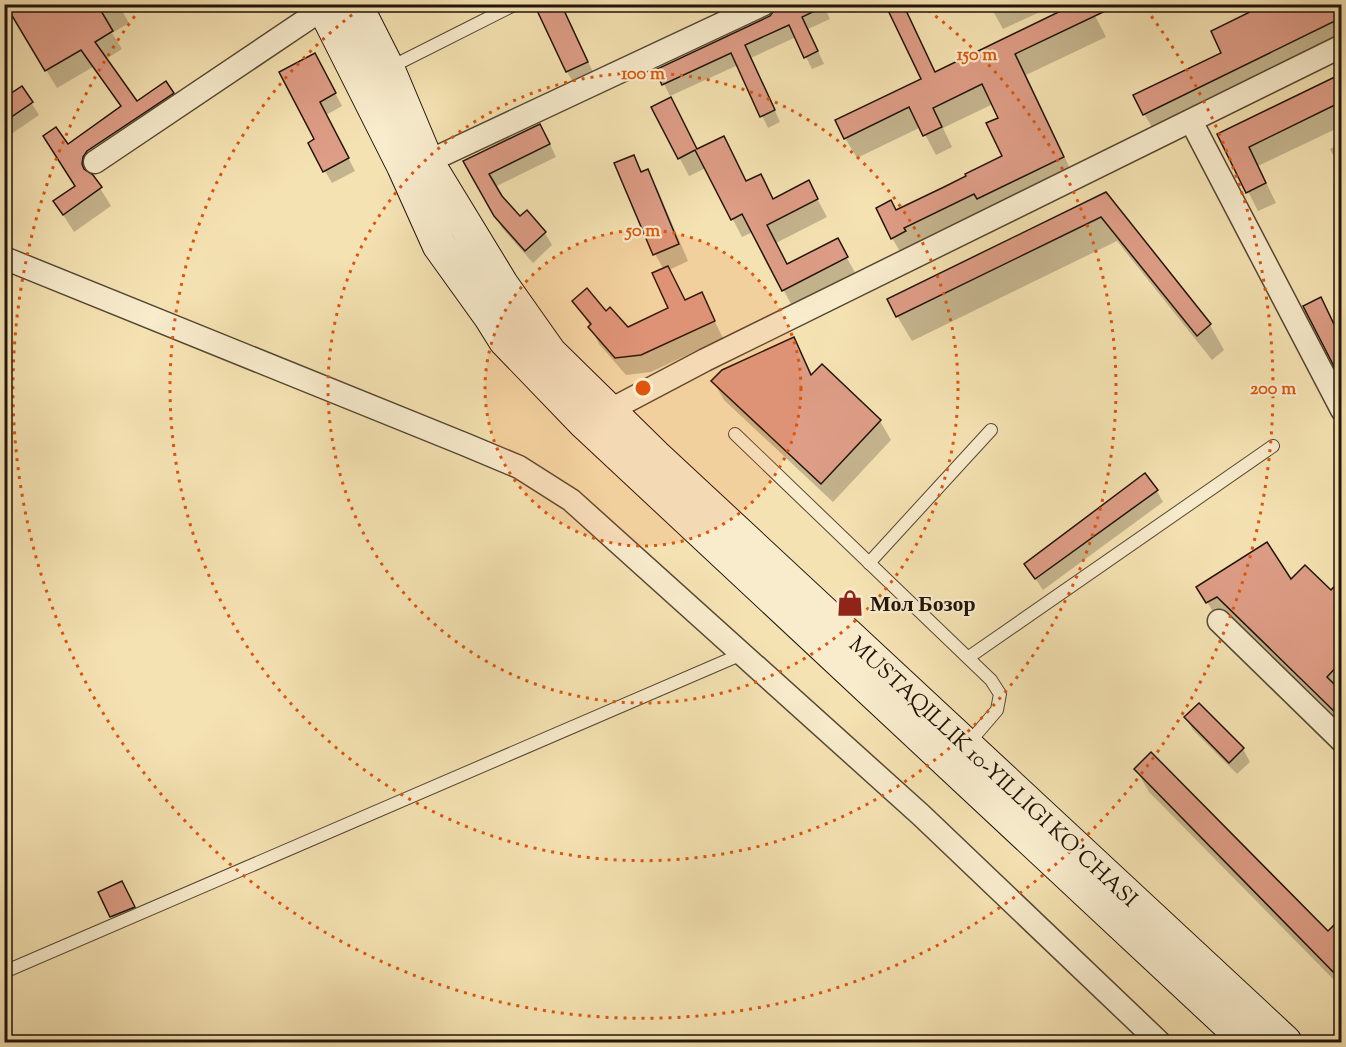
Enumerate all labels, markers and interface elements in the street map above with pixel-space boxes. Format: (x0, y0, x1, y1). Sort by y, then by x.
text: 150 m (957, 43, 997, 69)
text: 100 m (621, 62, 665, 88)
text: 50 m (624, 219, 660, 245)
text: 200 m (1250, 377, 1296, 403)
centre of rings (633, 378, 653, 398)
shop icon: Мол Бозор (835, 588, 865, 618)
place label: Мол Бозор (870, 590, 976, 622)
street label: MUSTAQILLIK 10-YILLIGI KO'CHASI (840, 630, 1144, 916)

